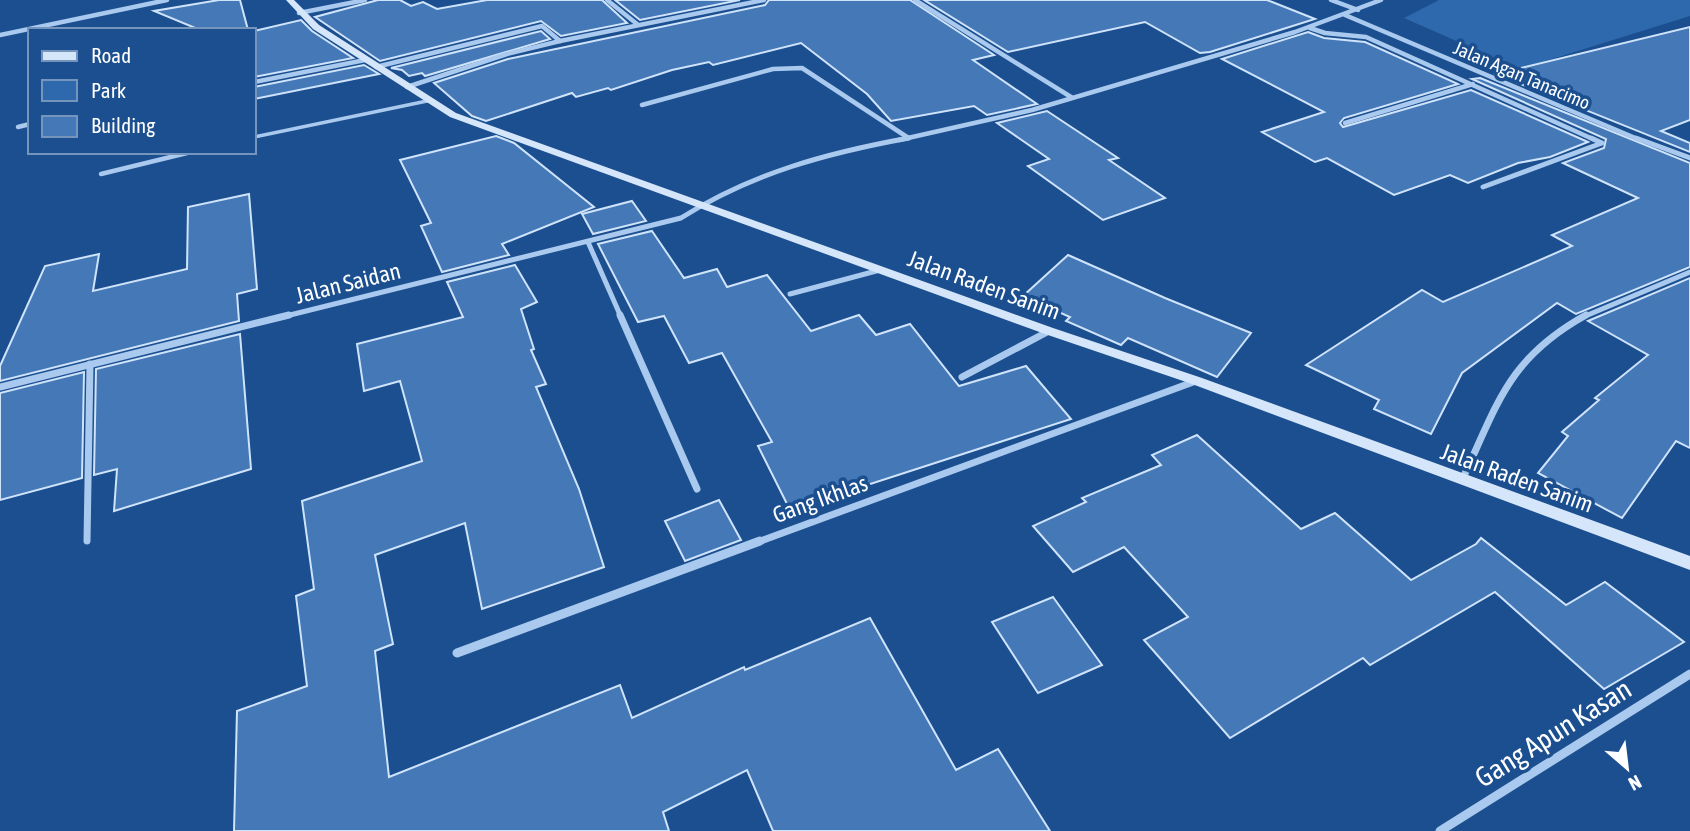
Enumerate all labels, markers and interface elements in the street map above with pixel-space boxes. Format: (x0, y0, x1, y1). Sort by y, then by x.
legend (28, 28, 256, 154)
street label: Jalan Agan Tanacimo (1450, 36, 1594, 114)
text: Road (91, 43, 131, 67)
text: Park (91, 78, 126, 102)
text: Building (91, 113, 155, 137)
street label: Jalan Raden Sanim (904, 245, 1064, 325)
street label: Jalan Saidan (293, 257, 403, 309)
street label: Jalan Raden Sanim (1437, 438, 1597, 518)
street label: Gang Ikhlas (769, 470, 871, 528)
street label: Gang Apun Kasan (1469, 672, 1637, 794)
north arrow (1592, 733, 1662, 803)
text: N (1625, 771, 1645, 795)

